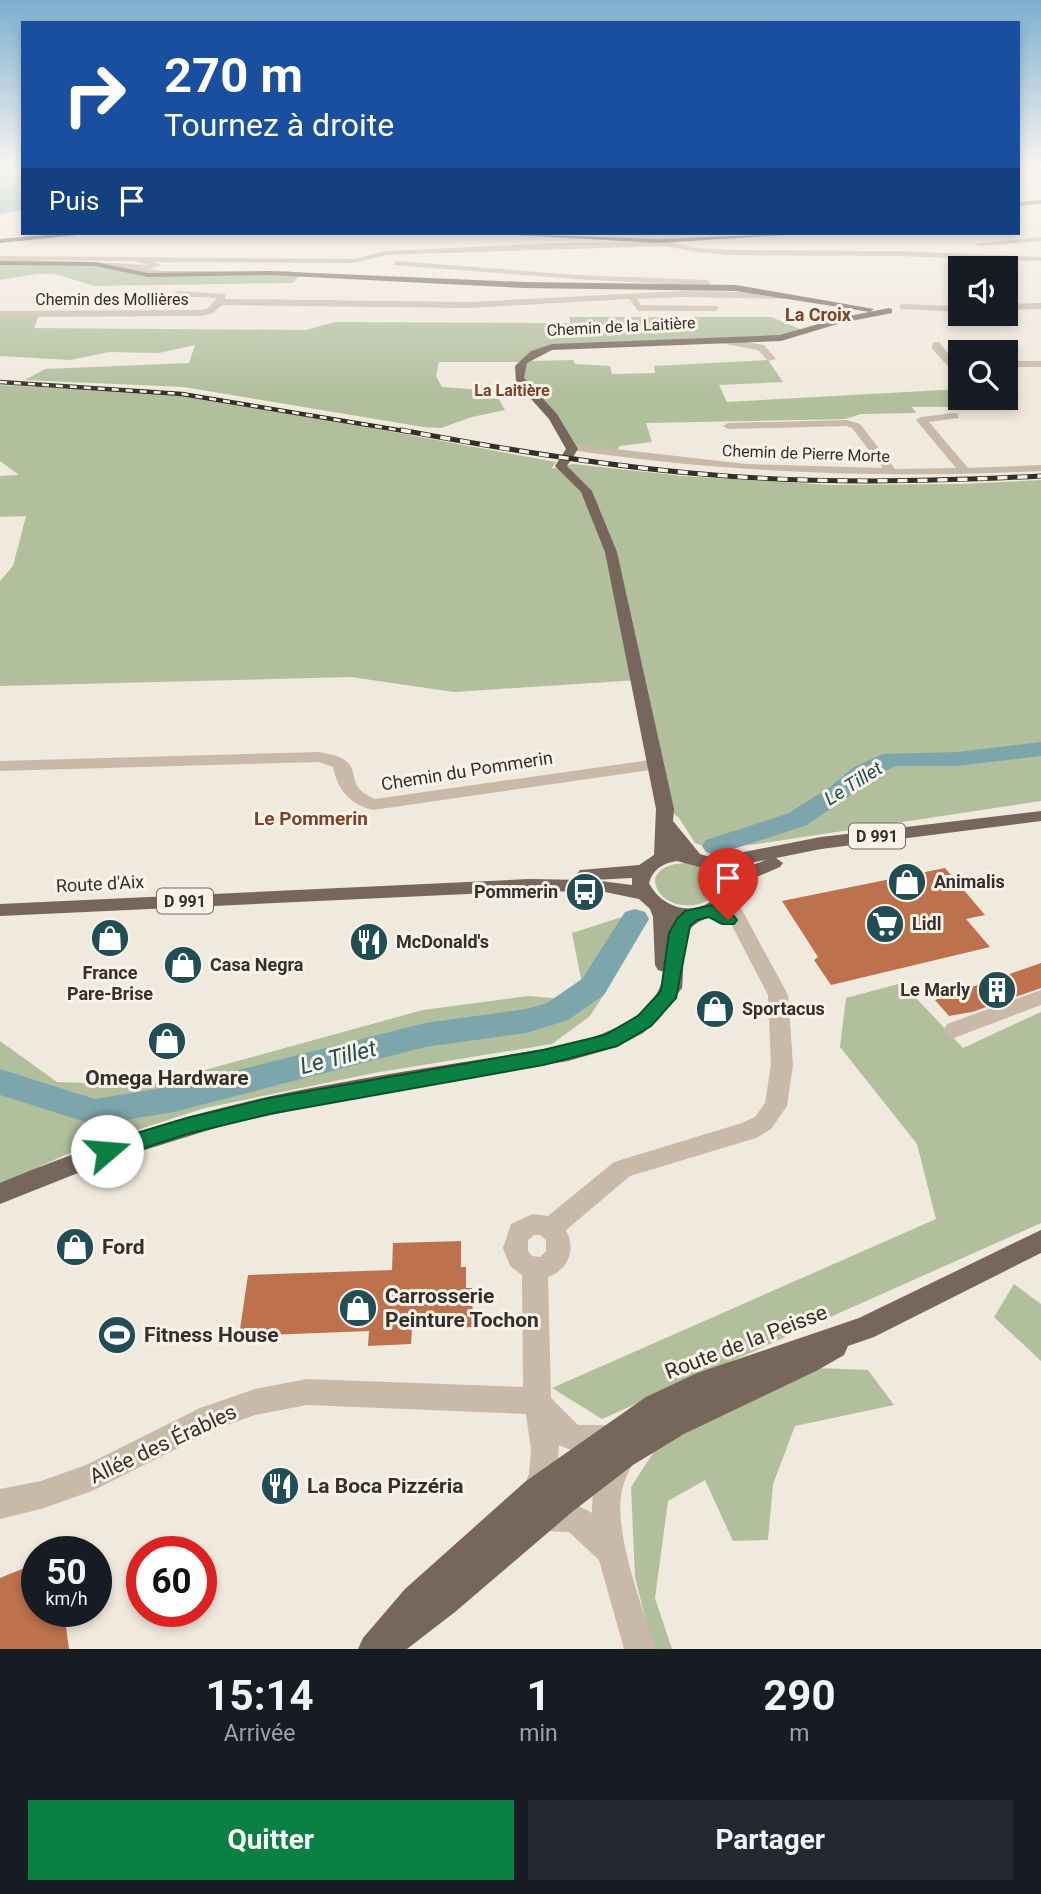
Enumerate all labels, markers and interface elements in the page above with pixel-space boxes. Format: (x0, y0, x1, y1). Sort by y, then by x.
text: 270 m (164, 47, 303, 104)
icon: right (49, 49, 140, 140)
text: Tournez à droite (164, 106, 394, 144)
icon: arrive (113, 182, 151, 220)
text: Puis (49, 186, 99, 216)
map controls (948, 256, 1018, 410)
button: sound (948, 256, 1018, 326)
street label: Chemin des Mollières (35, 290, 189, 309)
district label: La Croix (785, 304, 852, 325)
street label: Chemin de la Laitière (546, 313, 696, 340)
button: search (948, 340, 1018, 410)
district label: La Laitière (474, 381, 550, 400)
street label: Chemin de Pierre Morte (722, 441, 890, 466)
street label: Chemin du Pommerin (380, 747, 554, 794)
water label: Le Tillet (820, 756, 887, 810)
district label: Le Pommerin (254, 807, 368, 830)
road number: D 991 (849, 824, 905, 848)
pin (698, 848, 758, 920)
icon: arrive (709, 859, 747, 897)
shop icon: Animalis (886, 861, 928, 903)
street label: Route d'Aix (55, 871, 145, 896)
bus stop icon: Pommerin (564, 871, 606, 913)
place label: Animalis (934, 871, 1005, 892)
place label: Pommerin (474, 881, 558, 902)
road number: D 991 (157, 888, 213, 914)
supermarket icon: Lidl (864, 903, 906, 945)
place label: Lidl (912, 913, 941, 934)
shop icon: France Pare-Brise (89, 917, 131, 959)
restaurant icon: McDonald's (348, 921, 390, 963)
place label: McDonald's (396, 931, 489, 952)
shop icon: Casa Negra (162, 944, 204, 986)
place label: Casa Negra (210, 954, 304, 975)
place label: France Pare-Brise (67, 962, 153, 1004)
building icon: Le Marly (976, 969, 1018, 1011)
place label: Le Marly (900, 979, 971, 1000)
shop icon: Sportacus (694, 988, 736, 1030)
place label: Sportacus (742, 998, 825, 1019)
shop icon: Omega Hardware (146, 1020, 188, 1062)
water label: Le Tillet (297, 1035, 380, 1080)
place label: Omega Hardware (85, 1066, 249, 1090)
position arrow (70, 1114, 144, 1188)
shop icon: Ford (54, 1226, 96, 1268)
place label: Ford (102, 1235, 144, 1259)
place label: Carrosserie Peinture Tochon (385, 1284, 539, 1332)
shop icon: Carrosserie Peinture Tochon (337, 1287, 379, 1329)
street label: Route de la Peisse (661, 1300, 831, 1384)
sports icon: Fitness House (96, 1314, 138, 1356)
place label: Fitness House (144, 1323, 279, 1347)
street label: Allée des Érables (86, 1399, 240, 1489)
restaurant icon: La Boca Pizzéria (259, 1465, 301, 1507)
place label: La Boca Pizzéria (307, 1474, 464, 1498)
speed limit sign: 60 (126, 1536, 217, 1627)
text: 50 (46, 1552, 87, 1593)
text: km/h (45, 1588, 88, 1609)
text: 15:14 (206, 1671, 314, 1720)
text: 1 (526, 1671, 551, 1720)
text: 290 (763, 1671, 836, 1720)
text: Arrivée (224, 1720, 295, 1747)
text: min (519, 1720, 558, 1747)
text: m (789, 1720, 809, 1747)
button: Quitter (28, 1800, 514, 1880)
button: Partager (528, 1800, 1013, 1880)

